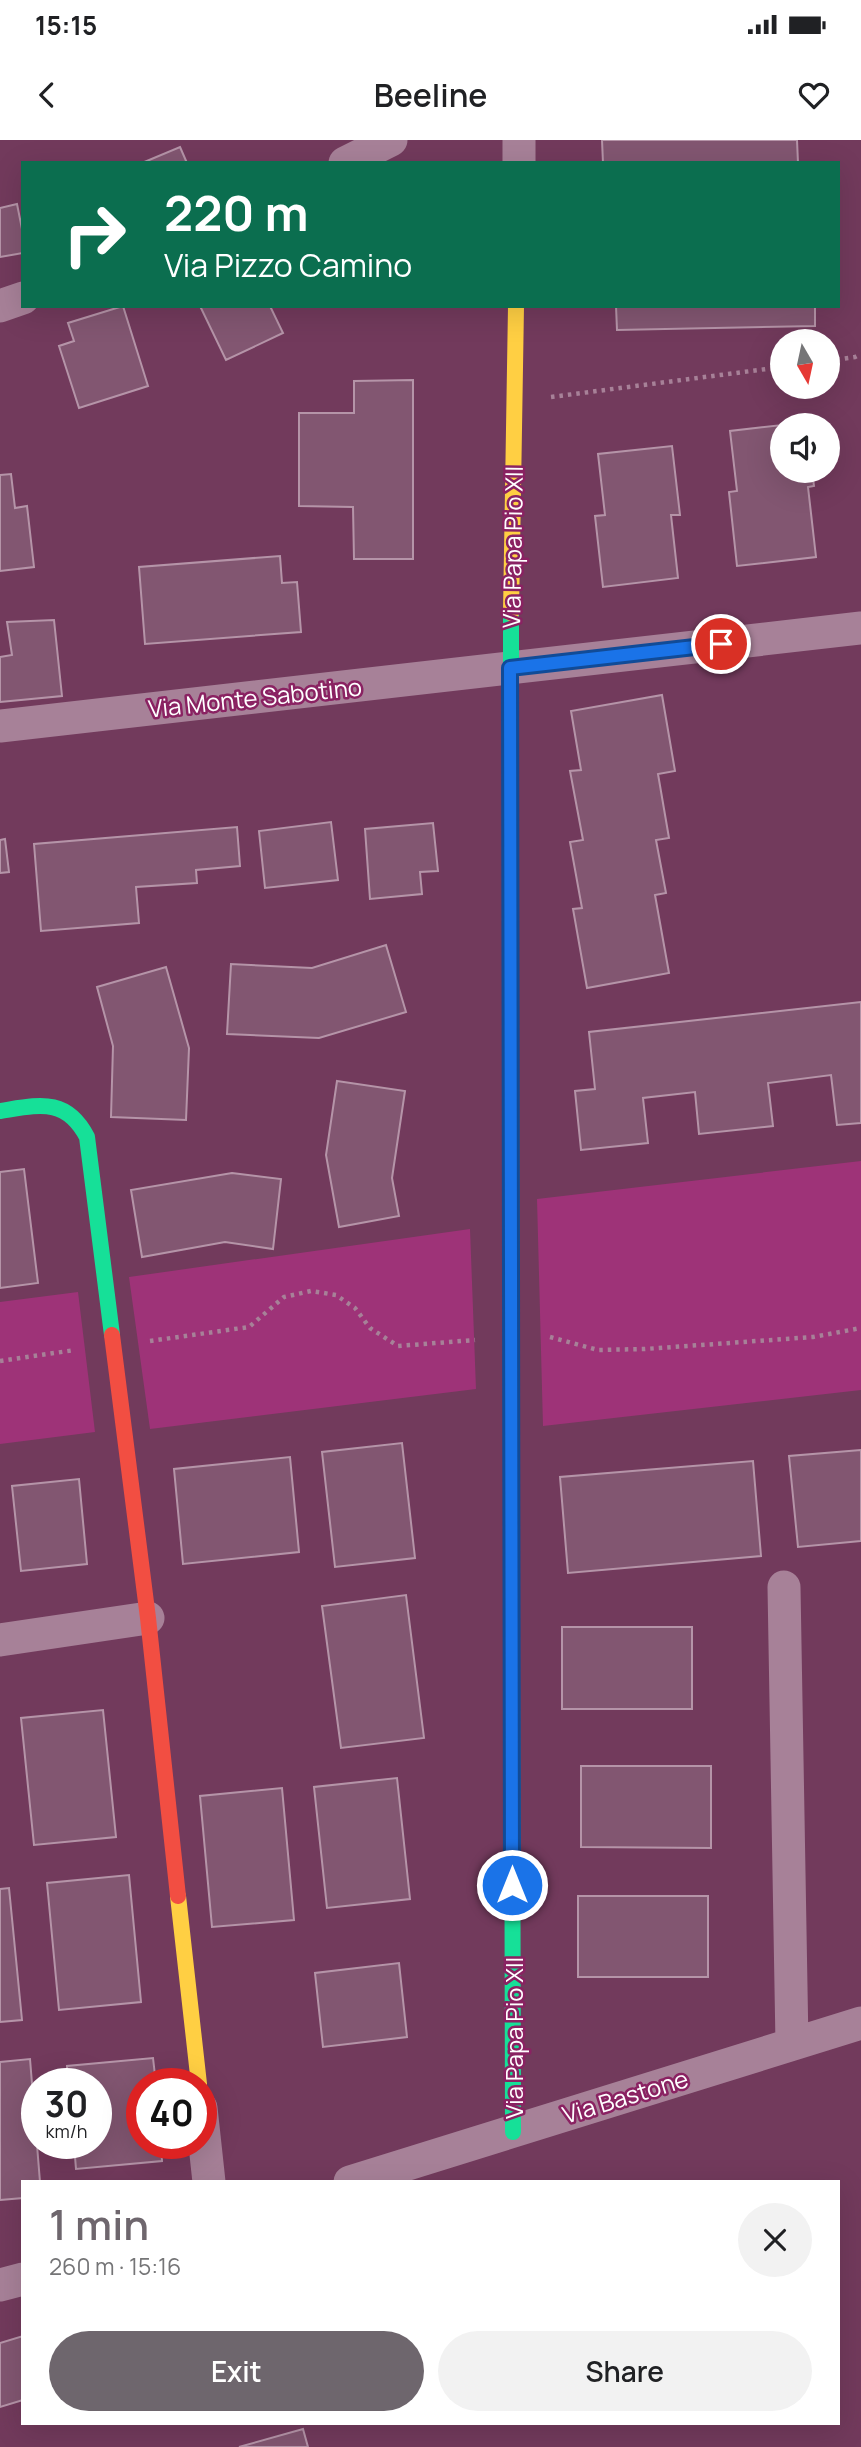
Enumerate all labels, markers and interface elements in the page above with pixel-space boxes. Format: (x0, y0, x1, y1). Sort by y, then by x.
text: 15:15 (35, 7, 97, 43)
text: Beeline (374, 73, 487, 117)
icon: back (28, 76, 66, 114)
icon: heart (795, 76, 833, 114)
text: 220 m (164, 179, 308, 246)
icon: right (49, 189, 140, 280)
text: Via Pizzo Camino (164, 243, 412, 287)
north arrow (770, 329, 840, 399)
map controls (770, 329, 840, 483)
button: sound (770, 413, 840, 483)
street label: Via Papa Pio XII (494, 466, 530, 628)
pin (691, 614, 751, 674)
icon: arrive (702, 625, 740, 663)
street label: Via Monte Sabotino (147, 669, 363, 725)
position arrow (475, 1848, 549, 1922)
street label: Via Papa Pio XII (497, 1957, 530, 2119)
street label: Via Bastone (558, 2061, 692, 2131)
speed limit sign: 40 (126, 2068, 217, 2159)
text: 30 (45, 2080, 88, 2128)
text: km/h (46, 2119, 87, 2143)
text: 1 min (49, 2195, 149, 2253)
button: close (738, 2203, 812, 2277)
text: 260 m · 15:16 (49, 2250, 181, 2282)
button: Exit (49, 2331, 424, 2411)
button: Share (438, 2331, 812, 2411)

